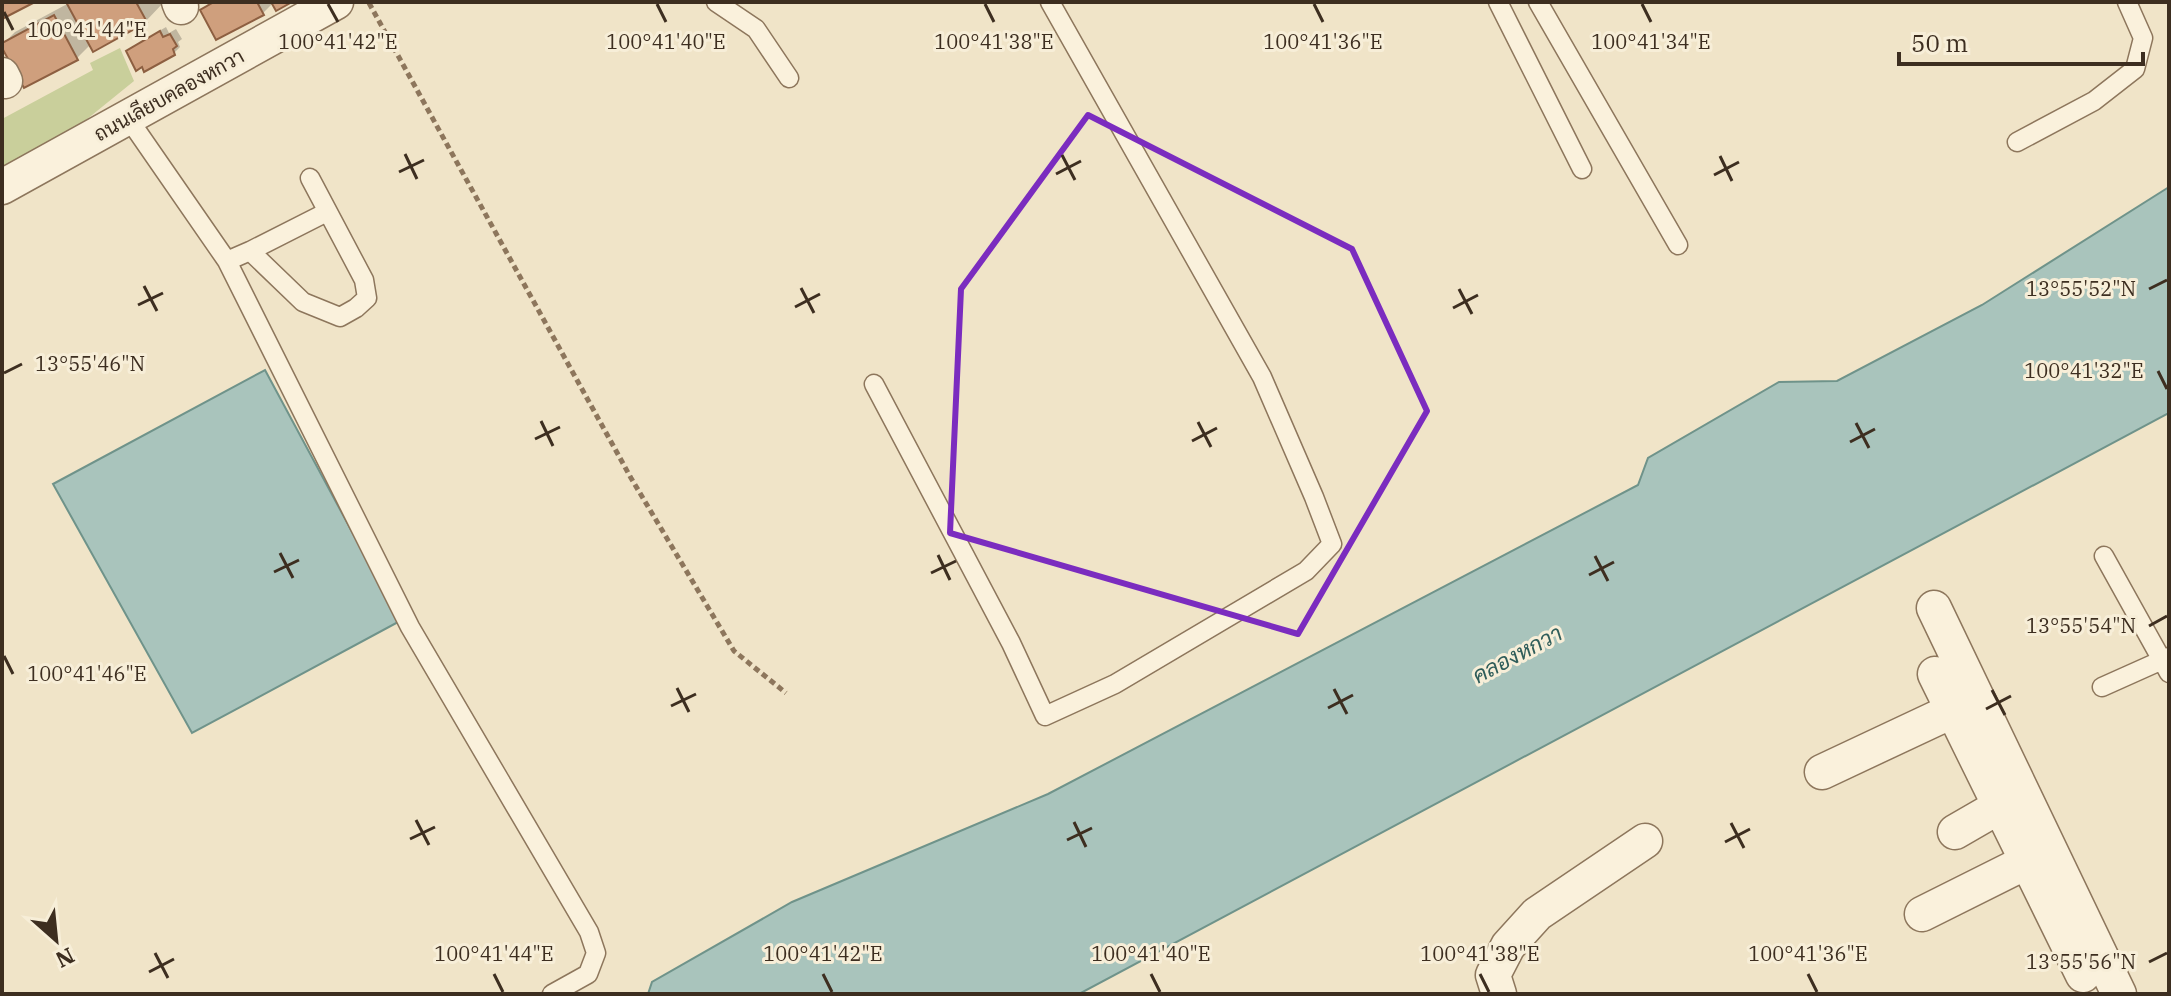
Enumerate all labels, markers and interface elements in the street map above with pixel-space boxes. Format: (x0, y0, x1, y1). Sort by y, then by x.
text: 100°41'44"E (27, 16, 147, 43)
scale bar (1899, 16, 2143, 66)
text: 50 m (1911, 27, 1968, 59)
text: 100°41'42"E (278, 28, 398, 55)
text: 100°41'40"E (606, 28, 726, 55)
text: 100°41'38"E (934, 28, 1054, 55)
text: 100°41'36"E (1263, 28, 1383, 55)
text: 100°41'34"E (1591, 28, 1711, 55)
street label: ถนนเลียบคลองหกวา (89, 42, 249, 147)
text: 13°55'52"N (2026, 275, 2136, 302)
text: 13°55'46"N (35, 350, 145, 377)
text: 100°41'32"E (2024, 357, 2144, 384)
text: 13°55'54"N (2026, 612, 2136, 639)
water label: คลองหกวา (1467, 618, 1567, 689)
text: 100°41'46"E (27, 660, 147, 687)
north arrow (16, 900, 96, 980)
text: 100°41'44"E (434, 940, 554, 967)
text: 100°41'42"E (763, 940, 883, 967)
text: 100°41'40"E (1091, 940, 1211, 967)
text: 100°41'38"E (1420, 940, 1540, 967)
text: 100°41'36"E (1748, 940, 1868, 967)
text: N (51, 941, 80, 975)
text: 13°55'56"N (2026, 948, 2136, 975)

